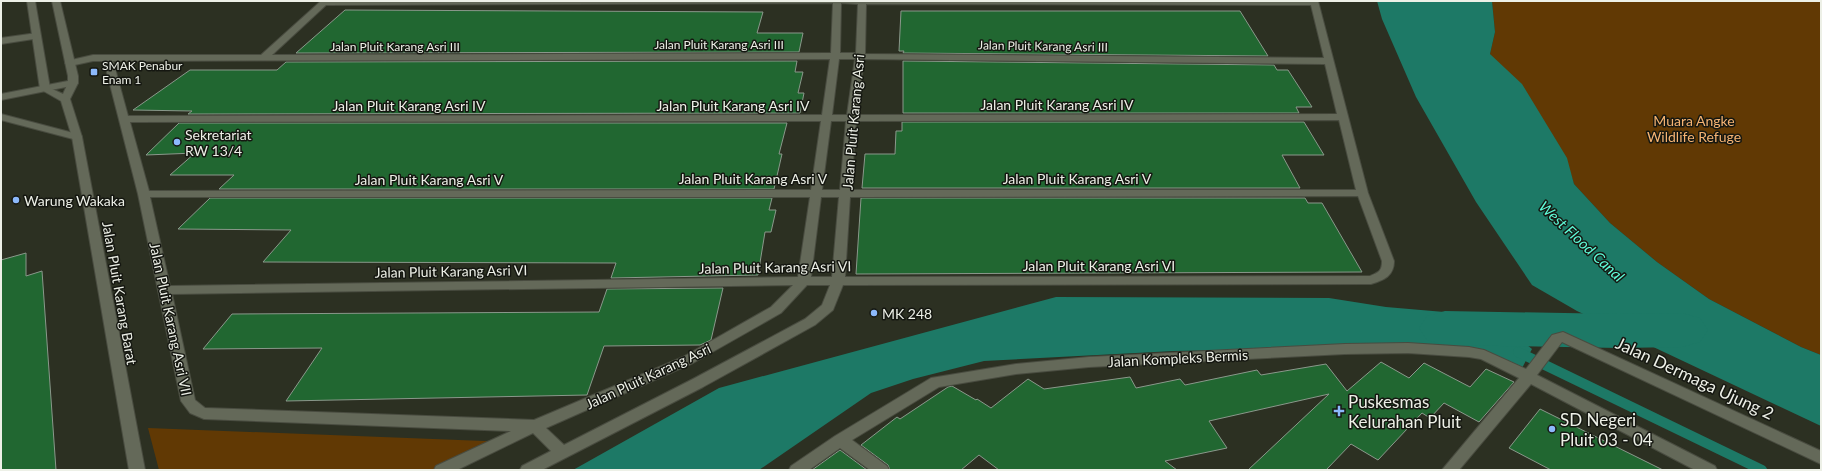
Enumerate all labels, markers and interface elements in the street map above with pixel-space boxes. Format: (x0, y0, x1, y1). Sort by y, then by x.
street label: Jalan Pluit Karang Asri III (654, 37, 784, 52)
street label: Jalan Pluit Karang Asri III (978, 37, 1108, 55)
street label: Jalan Pluit Karang Asri III (330, 39, 460, 54)
street label: Jalan Pluit Karang Asri (839, 54, 867, 190)
place label: SMAK Penabur Enam 1 (102, 58, 183, 87)
marker: SMAK Penabur Enam 1 (89, 67, 99, 77)
street label: Jalan Pluit Karang Asri IV (980, 96, 1134, 113)
street label: Jalan Pluit Karang Asri IV (332, 97, 486, 114)
street label: Jalan Pluit Karang Asri IV (656, 97, 810, 114)
park label: Muara Angke Wildlife Refuge (1647, 112, 1741, 145)
place label: Sekretariat RW 13/4 (185, 126, 252, 159)
marker: Sekretariat RW 13/4 (172, 137, 182, 147)
street label: Jalan Pluit Karang Asri V (679, 170, 828, 187)
street label: Jalan Pluit Karang Asri V (1003, 170, 1152, 187)
street label: Jalan Pluit Karang Asri V (355, 171, 504, 188)
place label: Warung Wakaka (24, 192, 125, 209)
marker: Warung Wakaka (11, 195, 21, 205)
water label: West Flood Canal (1536, 197, 1629, 285)
street label: Jalan Pluit Karang Barat (99, 220, 141, 366)
street label: Jalan Pluit Karang Asri VII (146, 241, 196, 397)
street label: Jalan Pluit Karang Asri VI (699, 257, 851, 277)
street label: Jalan Pluit Karang Asri VI (1023, 257, 1175, 274)
street label: Jalan Pluit Karang Asri VI (375, 261, 527, 281)
place label: MK 248 (882, 305, 932, 322)
marker: MK 248 (869, 308, 879, 318)
street label: Jalan Dermaga Ujung 2 (1613, 332, 1777, 424)
street label: Jalan Pluit Karang Asri (583, 340, 713, 412)
street label: Jalan Kompleks Bermis (1108, 346, 1248, 370)
place label: Puskesmas Kelurahan Pluit (1348, 391, 1461, 432)
marker: Puskesmas Kelurahan Pluit (1333, 405, 1345, 417)
place label: SD Negeri Pluit 03 - 04 (1560, 409, 1653, 450)
marker: SD Negeri Pluit 03 - 04 (1547, 424, 1557, 434)

